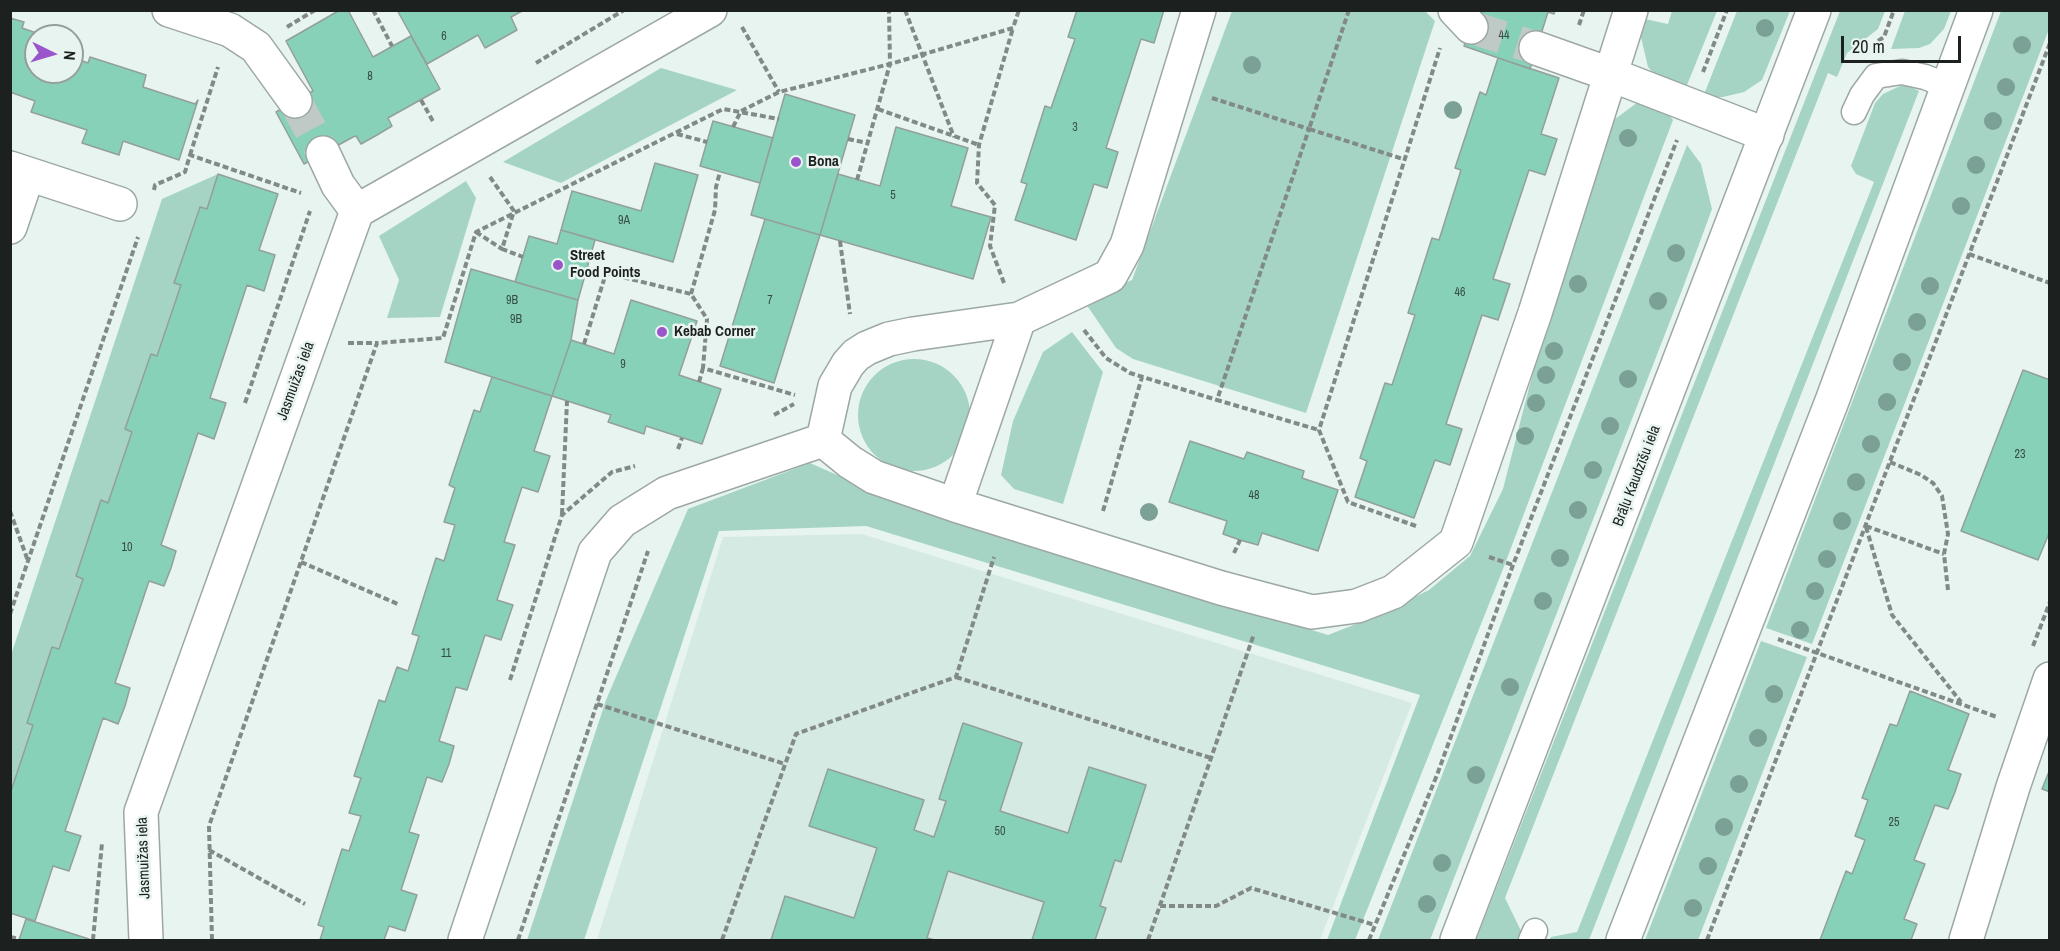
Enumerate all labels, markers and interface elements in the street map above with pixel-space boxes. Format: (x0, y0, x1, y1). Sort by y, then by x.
north arrow (24, 24, 84, 84)
scale bar (1844, 24, 1964, 62)
house number: 44 (1499, 29, 1509, 43)
house number: 6 (441, 30, 447, 44)
text: 20 m (1852, 34, 1885, 59)
text: N (59, 50, 81, 61)
house number: 8 (367, 70, 373, 84)
house number: 3 (1072, 121, 1078, 135)
place label: Bona (808, 153, 839, 171)
marker: Bona (789, 155, 803, 169)
house number: 5 (890, 189, 896, 203)
house number: 9A (618, 214, 630, 228)
place label: Street Food Points (570, 247, 640, 282)
marker: Street Food Points (551, 258, 565, 272)
house number: 46 (1455, 286, 1465, 300)
house number: 9B (506, 294, 518, 308)
house number: 7 (767, 294, 773, 308)
house number: 9B (510, 313, 522, 327)
place label: Kebab Corner (674, 323, 755, 341)
marker: Kebab Corner (655, 325, 669, 339)
street label: Jasmuižas iela (274, 339, 318, 423)
house number: 9 (620, 358, 626, 372)
street label: Brāļu Kaudzīšu iela (1609, 423, 1665, 529)
house number: 23 (2015, 448, 2025, 462)
house number: 48 (1249, 489, 1259, 503)
house number: 10 (122, 541, 132, 555)
house number: 11 (441, 647, 451, 661)
house number: 25 (1889, 816, 1899, 830)
street label: Jasmuižas iela (134, 817, 154, 899)
house number: 50 (995, 825, 1005, 839)

